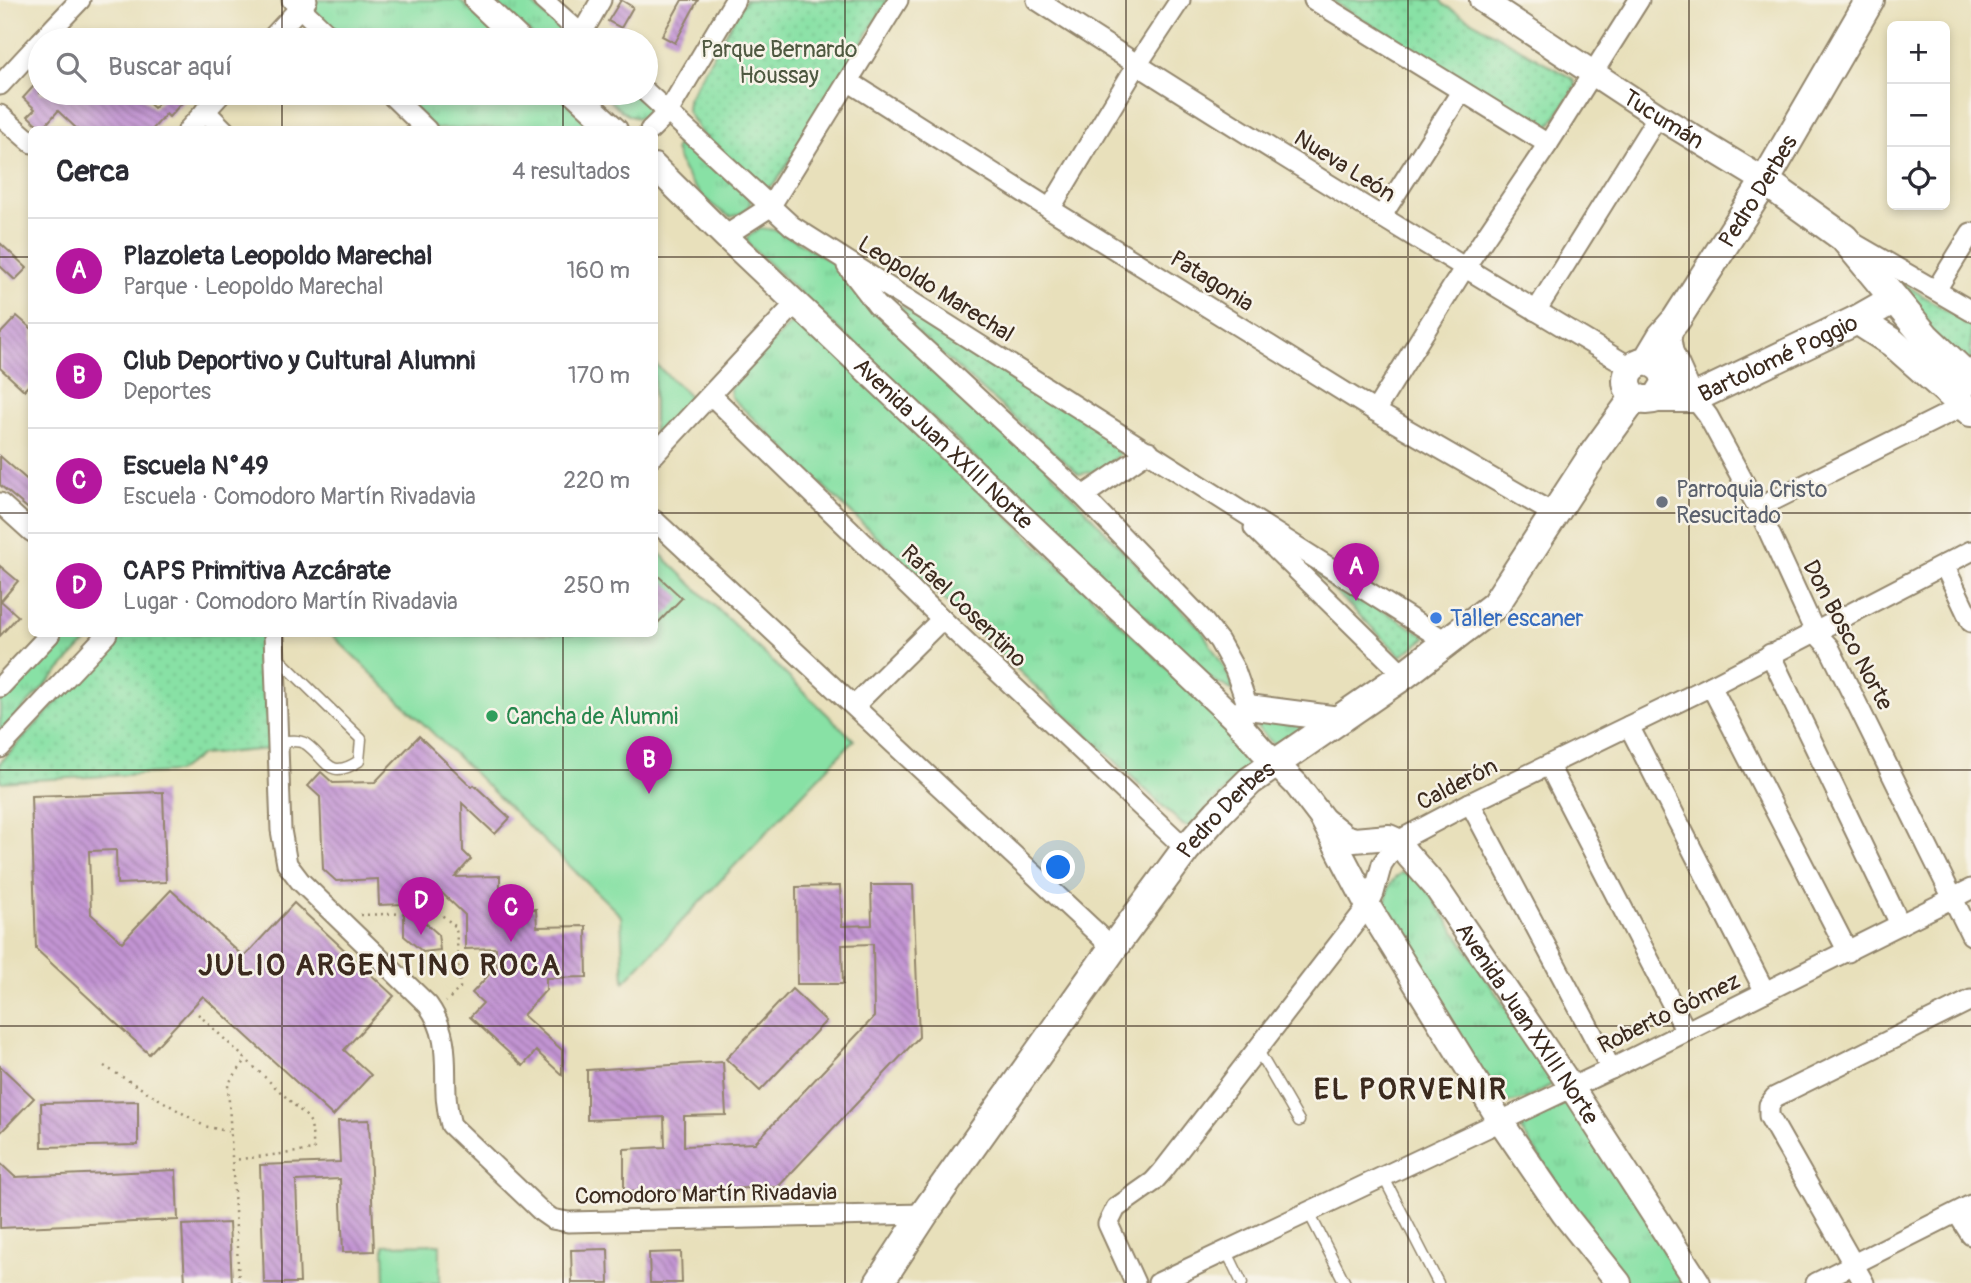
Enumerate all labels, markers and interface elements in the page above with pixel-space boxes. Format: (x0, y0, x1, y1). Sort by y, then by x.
map controls (1887, 21, 1950, 210)
button: + (1887, 21, 1950, 84)
search box (28, 28, 658, 105)
park label: Parque Bernardo Houssay (701, 35, 857, 90)
icon: search (52, 48, 90, 86)
text: Buscar aquí (108, 51, 232, 83)
street label: Tucumán (1617, 82, 1709, 155)
button: − (1887, 84, 1950, 147)
street label: Nueva León (1289, 123, 1401, 209)
street label: Pedro Derbes (1712, 129, 1803, 253)
button: locate (1887, 147, 1950, 210)
text: Cerca (56, 153, 129, 190)
text: 4 resultados (512, 157, 630, 186)
street label: Leopoldo Marechal (853, 229, 1019, 349)
text: Plazoleta Leopoldo Marechal (123, 240, 432, 272)
street label: Patagonia (1165, 244, 1259, 318)
text: A (72, 256, 86, 285)
text: 160 m (566, 256, 630, 285)
text: Parque · Leopoldo Marechal (123, 272, 383, 301)
street label: Bartolomé Poggio (1694, 307, 1862, 408)
text: Club Deportivo y Cultural Alumni (123, 345, 475, 377)
street label: Avenida Juan XXIII Norte (848, 351, 1040, 536)
text: B (72, 361, 86, 390)
text: 170 m (568, 361, 630, 390)
text: Deportes (123, 377, 211, 406)
text: Escuela N°49 (123, 450, 269, 482)
text: C (72, 466, 86, 495)
text: 220 m (563, 466, 630, 495)
place label: Parroquia Cristo Resucitado (1676, 475, 1827, 530)
text: Escuela · Comodoro Martín Rivadavia (123, 482, 476, 511)
marker: Parroquia Cristo Resucitado (1654, 494, 1670, 510)
street label: Rafael Cosentino (895, 538, 1033, 674)
pin: A (1333, 543, 1379, 601)
text: CAPS Primitiva Azcárate (123, 555, 391, 587)
street label: Don Bosco Norte (1796, 555, 1900, 716)
text: D (72, 571, 86, 600)
text: 250 m (564, 571, 630, 600)
text: Lugar · Comodoro Martín Rivadavia (123, 587, 458, 616)
place label: Taller escaner (1450, 604, 1583, 633)
marker: Taller escaner (1428, 610, 1444, 626)
place label: Cancha de Alumni (506, 702, 678, 731)
marker: Cancha de Alumni (484, 708, 500, 724)
pin: B (626, 736, 672, 794)
street label: Calderón (1412, 751, 1502, 817)
street label: Pedro Derbes (1170, 754, 1280, 864)
your location (1041, 850, 1075, 884)
pin: D (398, 877, 444, 935)
pin: C (488, 884, 534, 942)
street label: Avenida Juan XXIII Norte (1450, 917, 1606, 1130)
district label: JULIO ARGENTINO ROCA (198, 947, 562, 984)
street label: Roberto Gómez (1593, 966, 1745, 1060)
district label: EL PORVENIR (1314, 1071, 1508, 1108)
street label: Comodoro Martín Rivadavia (575, 1177, 837, 1211)

